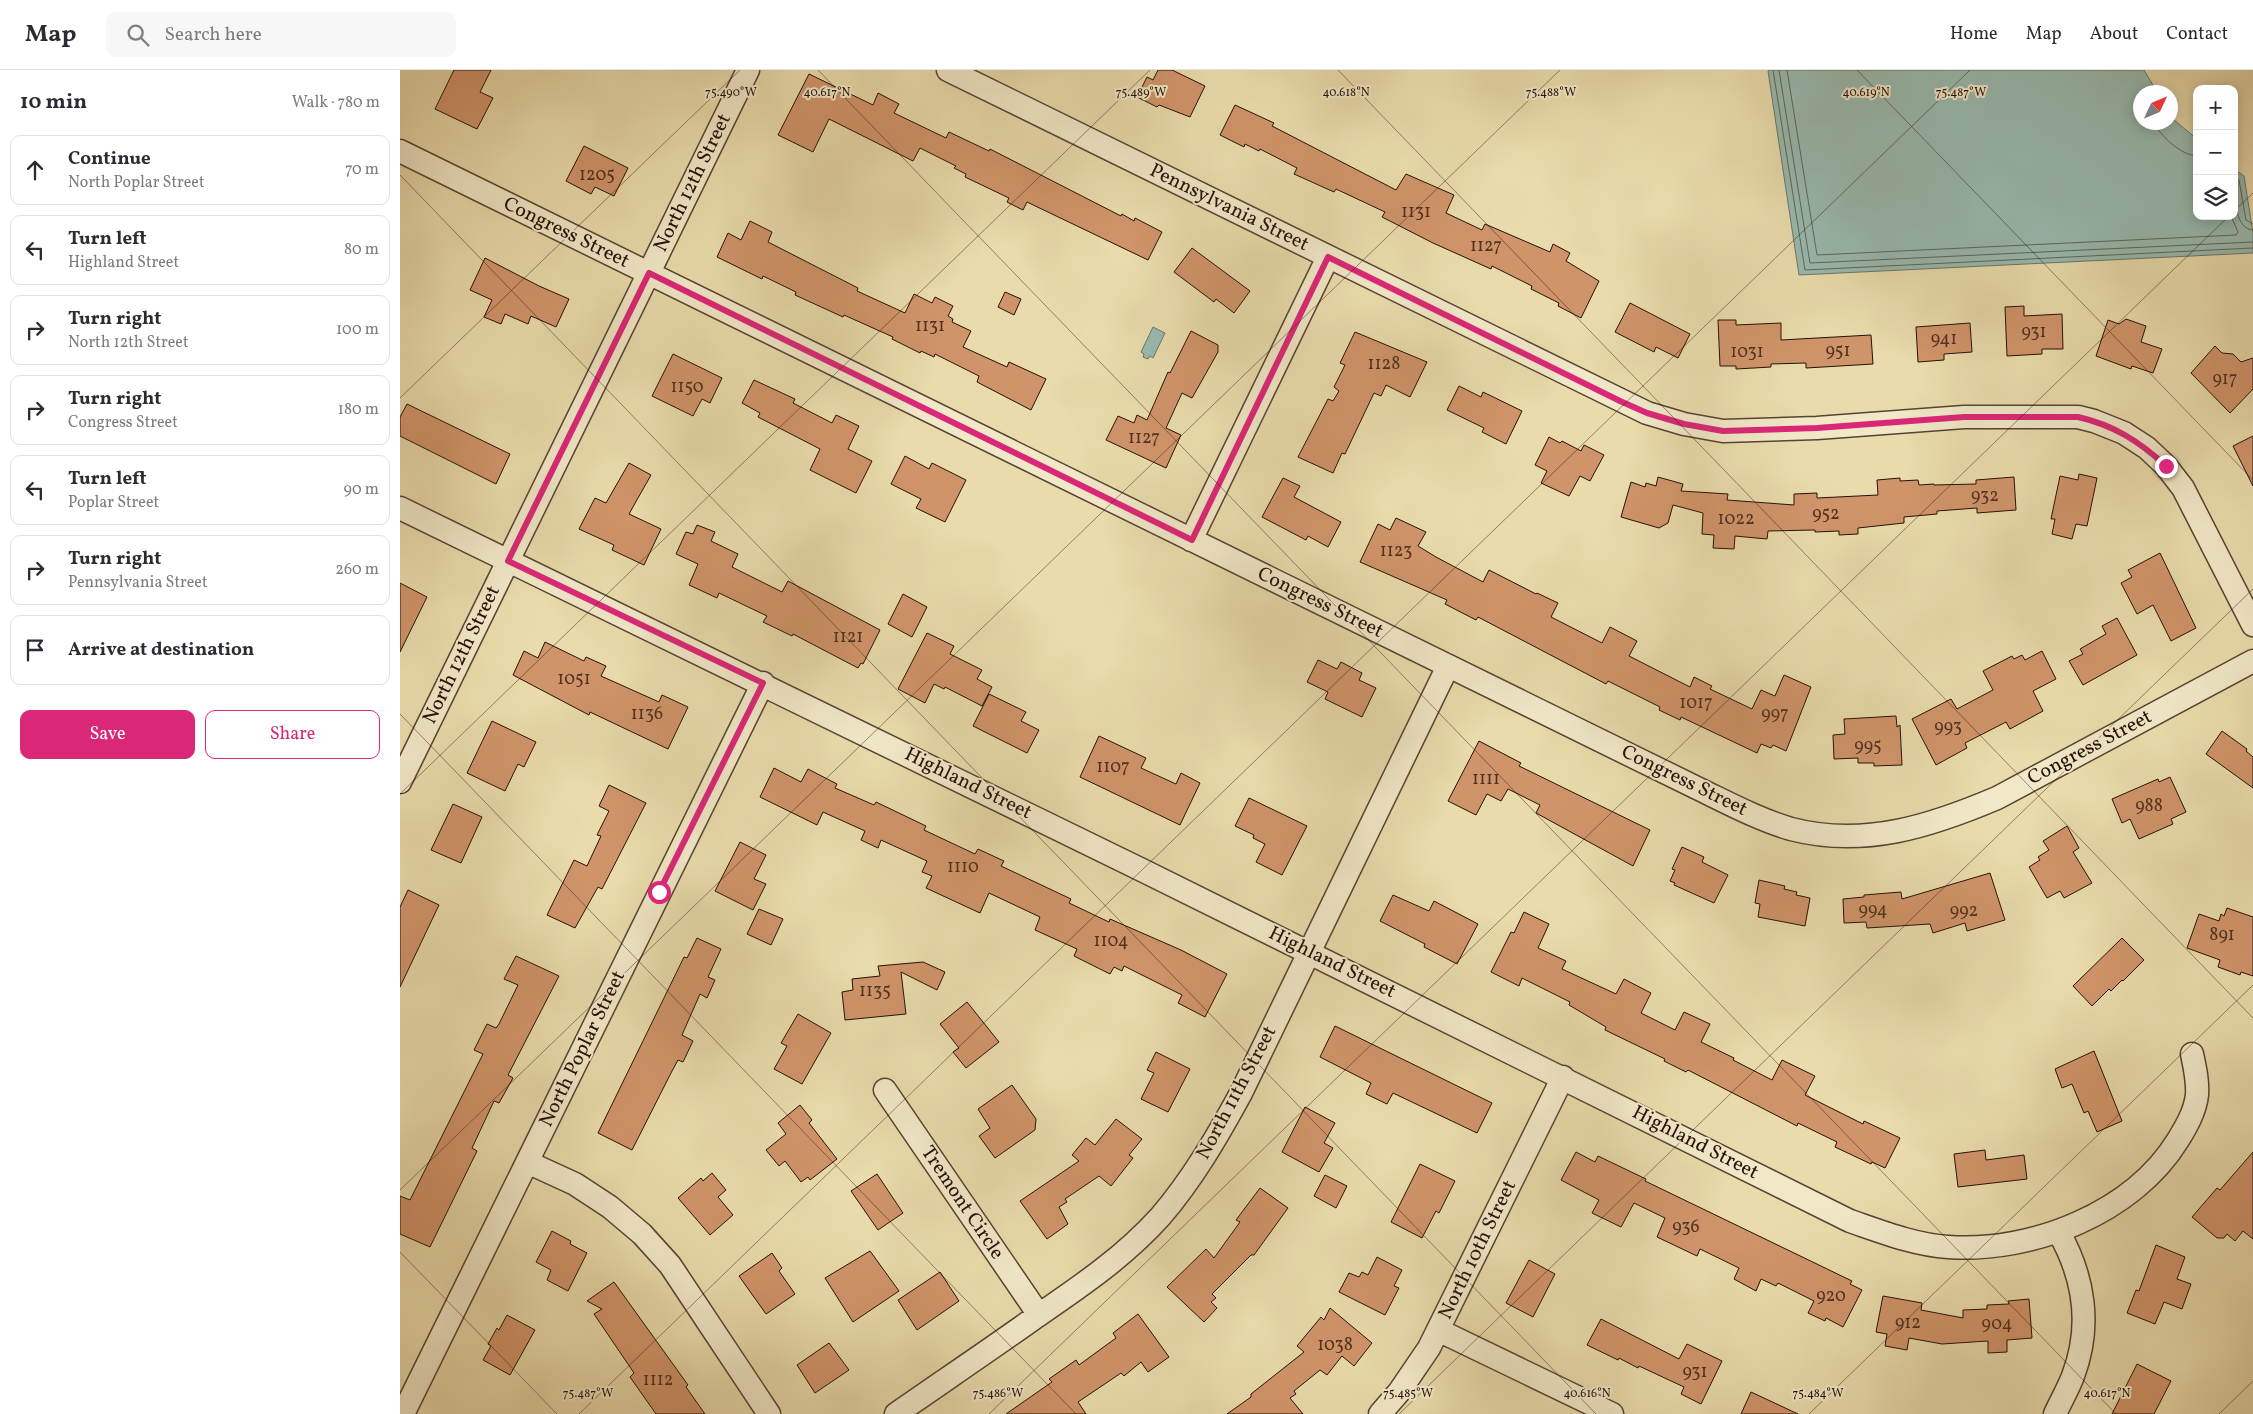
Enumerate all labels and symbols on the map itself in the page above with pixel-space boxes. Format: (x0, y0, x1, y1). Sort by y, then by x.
text: 75.490°W (705, 85, 757, 101)
text: 40.617°N (804, 85, 851, 101)
text: 75.489°W (1116, 85, 1166, 101)
text: 40.618°N (1322, 85, 1370, 101)
text: 75.488°W (1526, 85, 1576, 101)
text: 40.619°N (1842, 85, 1890, 101)
text: 75.487°W (1936, 85, 1986, 101)
north arrow (2133, 85, 2178, 130)
street label: North 12th Street (647, 109, 739, 257)
street label: Pennsylvania Street (1144, 157, 1314, 259)
house number: 1205 (579, 163, 615, 188)
street label: Congress Street (498, 190, 634, 276)
house number: 1131 (1401, 200, 1431, 225)
house number: 1127 (1470, 234, 1502, 259)
house number: 1131 (915, 314, 945, 339)
house number: 931 (2021, 320, 2047, 345)
house number: 941 (1931, 327, 1957, 352)
house number: 951 (1826, 339, 1850, 364)
house number: 1031 (1730, 340, 1764, 365)
house number: 1128 (1368, 352, 1400, 377)
house number: 917 (2212, 367, 2238, 392)
house number: 1150 (670, 375, 704, 400)
house number: 1127 (1128, 426, 1160, 451)
route end (2155, 455, 2178, 478)
house number: 932 (1971, 484, 1999, 509)
house number: 952 (1812, 502, 1840, 527)
house number: 1022 (1717, 507, 1755, 532)
house number: 1123 (1380, 539, 1412, 564)
street label: Congress Street (1252, 560, 1388, 646)
street label: North 12th Street (416, 581, 508, 729)
house number: 1121 (833, 625, 863, 650)
house number: 1051 (557, 667, 591, 692)
house number: 1017 (1679, 691, 1713, 716)
house number: 1136 (631, 702, 663, 727)
house number: 997 (1761, 702, 1789, 727)
street label: Congress Street (2023, 703, 2157, 793)
house number: 993 (1934, 715, 1962, 740)
house number: 995 (1854, 734, 1882, 759)
street label: Congress Street (1616, 738, 1752, 824)
street label: Highland Street (899, 741, 1037, 827)
house number: 1107 (1096, 755, 1130, 780)
house number: 1111 (1472, 767, 1500, 792)
house number: 988 (2135, 794, 2163, 819)
house number: 1110 (947, 855, 979, 880)
route start (648, 881, 671, 904)
house number: 994 (1858, 898, 1888, 923)
house number: 992 (1950, 899, 1978, 924)
street label: Highland Street (1263, 920, 1401, 1006)
house number: 891 (2209, 923, 2235, 948)
house number: 1104 (1093, 929, 1129, 954)
street label: North Poplar Street (533, 966, 633, 1132)
house number: 1135 (859, 979, 891, 1004)
street label: North 11th Street (1190, 1021, 1284, 1165)
street label: Highland Street (1627, 1099, 1763, 1187)
street label: Tremont Circle (914, 1141, 1010, 1265)
street label: North 10th Street (1432, 1176, 1524, 1324)
house number: 936 (1672, 1215, 1700, 1240)
house number: 920 (1816, 1284, 1846, 1309)
house number: 912 (1895, 1311, 1921, 1336)
house number: 904 (1982, 1312, 2012, 1337)
house number: 1038 (1317, 1333, 1353, 1358)
house number: 931 (1682, 1360, 1708, 1385)
house number: 1112 (643, 1368, 673, 1393)
text: 75.487°W (563, 1386, 613, 1402)
text: 75.486°W (973, 1386, 1023, 1402)
text: 75.485°W (1383, 1386, 1433, 1402)
text: 40.616°N (1563, 1386, 1611, 1402)
text: 75.484°W (1792, 1386, 1844, 1402)
text: 40.617°N (2084, 1386, 2131, 1402)

